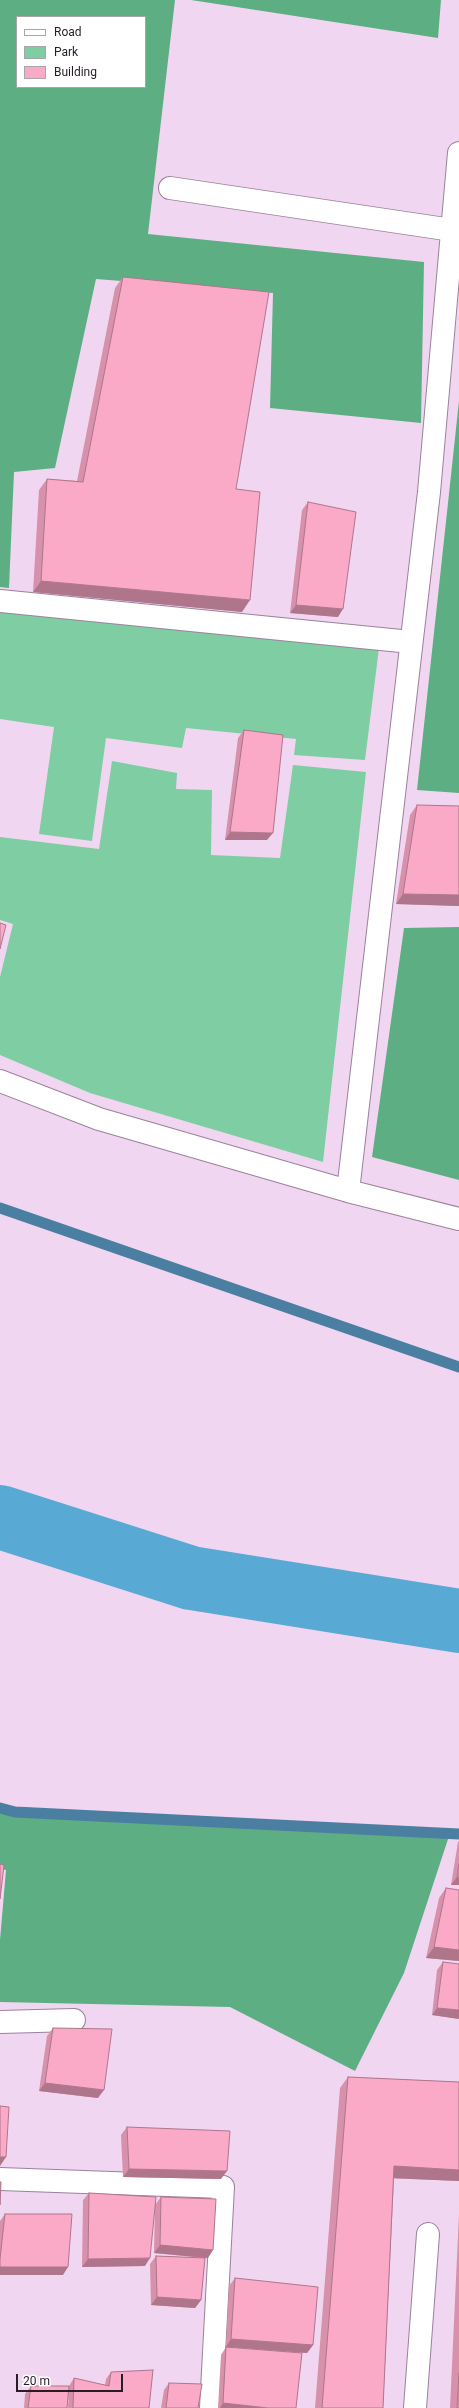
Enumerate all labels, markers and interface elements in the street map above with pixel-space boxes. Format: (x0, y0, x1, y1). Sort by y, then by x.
legend (16, 16, 146, 88)
text: Road (54, 25, 82, 39)
text: Park (54, 45, 78, 59)
text: Building (54, 65, 97, 79)
scale bar (18, 2366, 125, 2392)
text: 20 m (23, 2374, 50, 2388)

